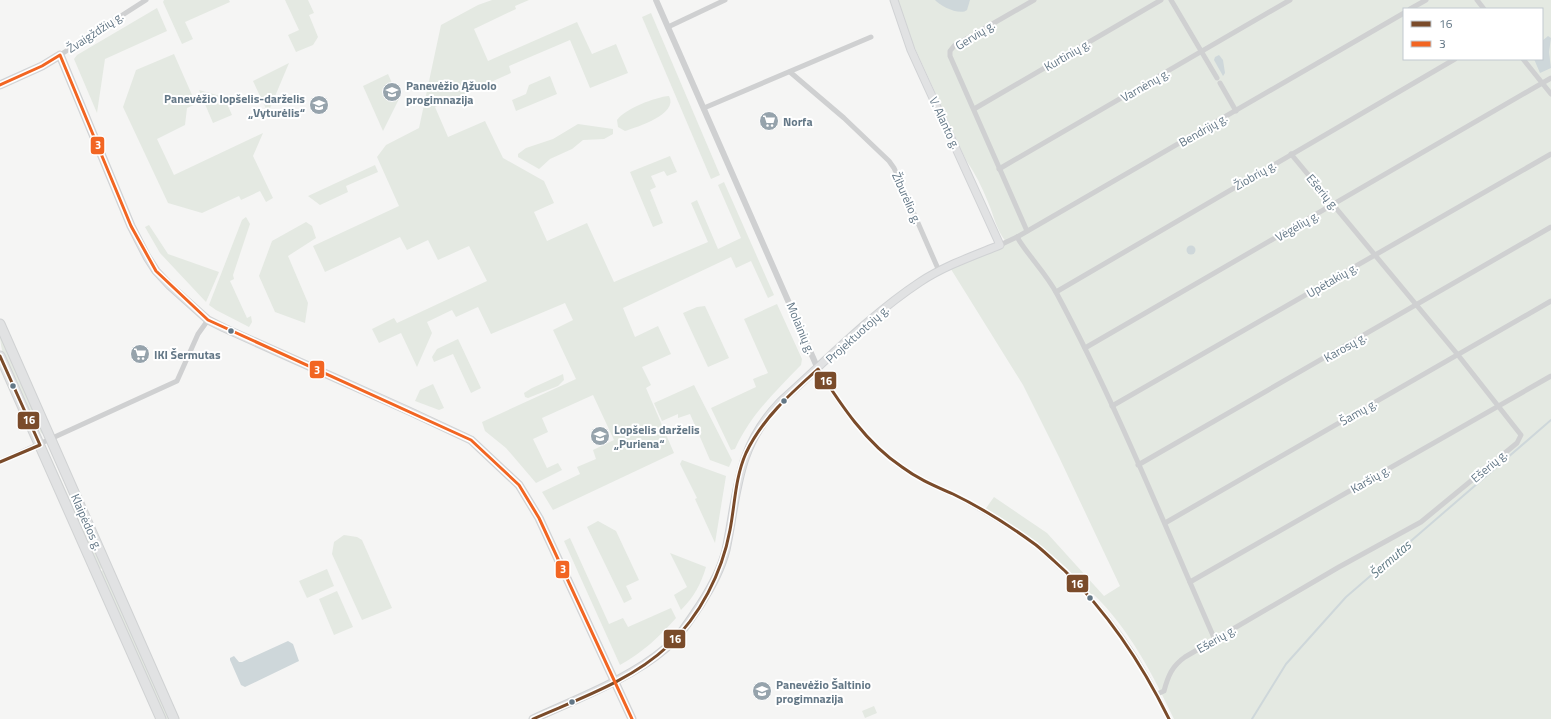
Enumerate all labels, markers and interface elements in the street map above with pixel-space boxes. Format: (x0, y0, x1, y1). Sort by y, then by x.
street label: Žvaigždžių g. (63, 6, 127, 58)
legend (1403, 8, 1543, 60)
text: 16 (1439, 14, 1453, 33)
street label: Gervių g. (951, 15, 999, 55)
street label: Kurtinių g. (1040, 34, 1094, 76)
text: 3 (1439, 34, 1446, 53)
street label: Varnėnų g. (1117, 63, 1173, 107)
place label: Panevėžio Ąžuolo progimnazija (406, 76, 497, 109)
school or university icon: Panevėžio Ąžuolo progimnazija (381, 81, 403, 103)
place label: Panevėžio lopšelis-darželis „Vyturėlis“ (164, 89, 305, 122)
school or university icon: Panevėžio lopšelis-darželis „Vyturėlis“ (308, 94, 330, 116)
street label: V. Alanto g. (925, 94, 965, 152)
street label: Bendrijų g. (1175, 108, 1231, 152)
supermarket icon: Norfa (758, 110, 780, 132)
place label: Norfa (783, 112, 813, 131)
line badge: 3 (90, 136, 105, 155)
text: 3 (95, 137, 101, 153)
street label: Žiobrių g. (1230, 155, 1280, 195)
street label: Žiburėlio g. (887, 169, 927, 227)
street label: Ešerių g. (1302, 169, 1344, 215)
street label: Vėgėlių g. (1271, 206, 1323, 246)
street label: Upėtakių g. (1303, 258, 1361, 302)
street label: Molainių g. (782, 299, 820, 357)
street label: Projektuotojų g. (821, 300, 893, 368)
unlabelled marker (226, 326, 236, 336)
street label: Karosų g. (1320, 327, 1370, 367)
supermarket icon: IKI Šermutas (129, 343, 151, 365)
place label: IKI Šermutas (154, 345, 221, 364)
line badge: 3 (309, 360, 325, 379)
text: 3 (314, 362, 320, 378)
line badge: 16 (814, 371, 837, 390)
text: 16 (820, 373, 832, 389)
unlabelled marker (8, 381, 18, 391)
street label: Šamų g. (1336, 394, 1380, 430)
unlabelled marker (779, 396, 789, 406)
line badge: 16 (17, 411, 40, 430)
text: 16 (23, 412, 35, 428)
place label: Lopšelis darželis „Puriena“ (613, 420, 700, 453)
school or university icon: Lopšelis darželis „Puriena“ (589, 425, 611, 447)
street label: Ešerių g. (1466, 445, 1512, 487)
street label: Karšių g. (1347, 460, 1393, 498)
street label: Klaipėdos g. (66, 491, 108, 553)
water label: Šermutas (1365, 534, 1416, 583)
line badge: 3 (555, 560, 570, 579)
text: 3 (560, 561, 566, 577)
line badge: 16 (1066, 574, 1089, 593)
text: 16 (1071, 576, 1083, 592)
unlabelled marker (1085, 593, 1095, 603)
street label: Ešerių g. (1193, 620, 1239, 658)
line badge: 16 (663, 629, 686, 649)
text: 16 (669, 631, 681, 647)
place label: Panevėžio Šaltinio progimnazija (776, 675, 871, 708)
school or university icon: Panevėžio Šaltinio progimnazija (751, 680, 773, 702)
unlabelled marker (567, 697, 577, 707)

